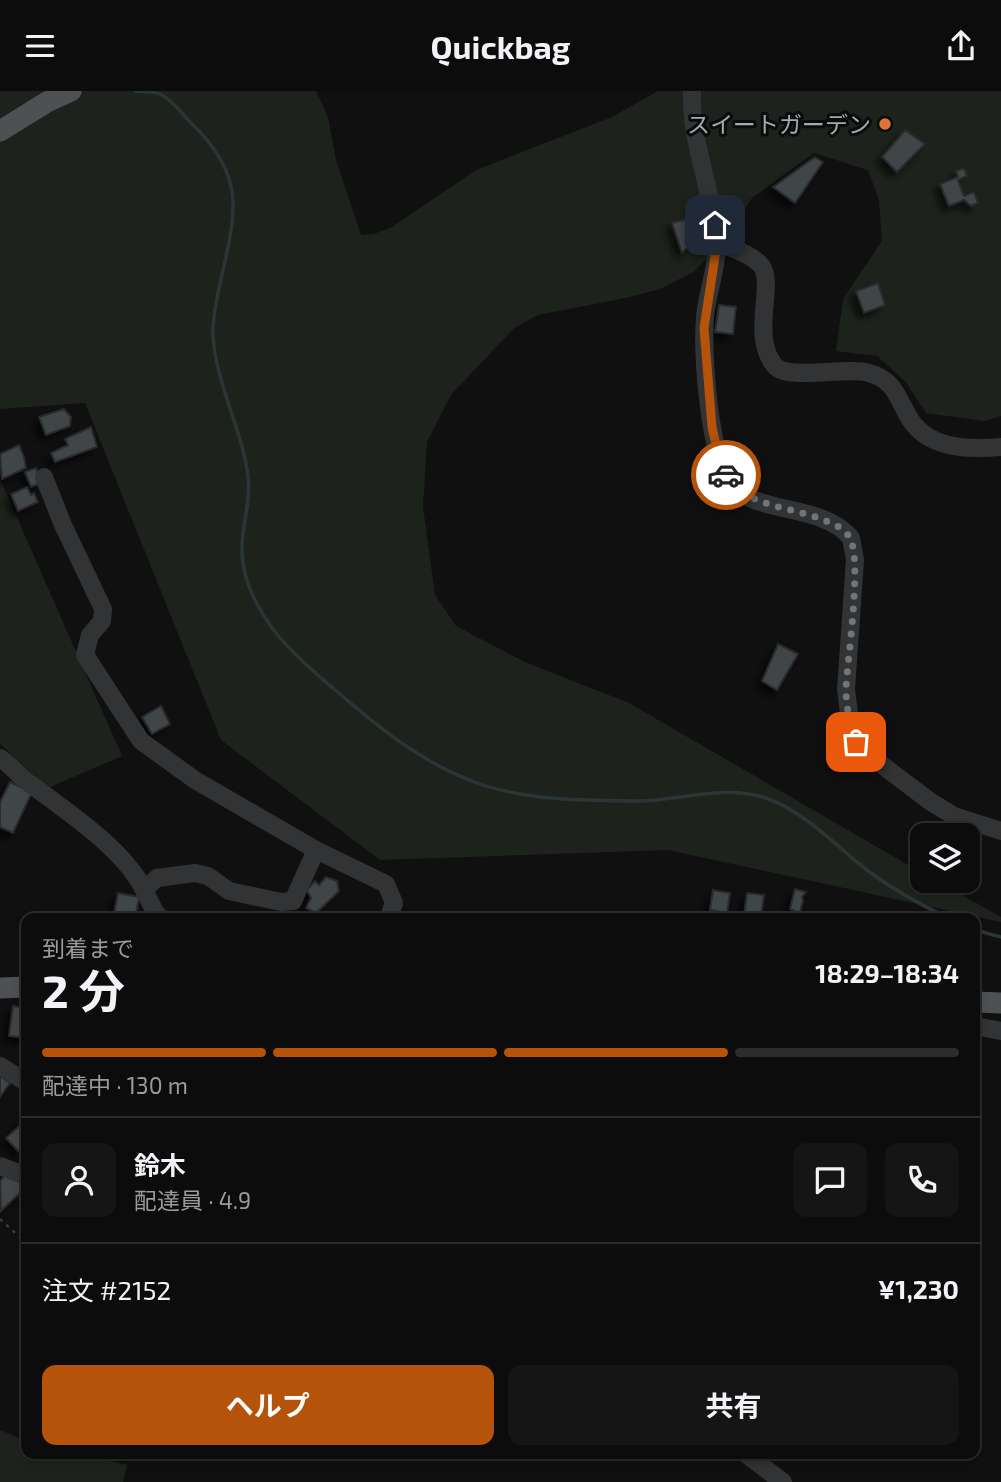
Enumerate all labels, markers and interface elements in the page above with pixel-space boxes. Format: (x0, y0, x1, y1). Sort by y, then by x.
icon: menu (21, 27, 59, 65)
text: Quickbag (431, 27, 570, 65)
icon: share (942, 27, 980, 65)
place label: スイートガーデン (687, 110, 871, 138)
marker: スイートガーデン (877, 116, 893, 132)
pin (685, 195, 745, 255)
icon: home (696, 206, 734, 244)
courier (691, 440, 761, 510)
icon: car (707, 456, 745, 494)
pin (826, 712, 886, 772)
icon: bag (837, 723, 875, 761)
map controls (910, 823, 980, 893)
button: layers (910, 823, 980, 893)
text: 到着まで (42, 934, 134, 962)
text: 18:29–18:34 (815, 957, 959, 988)
text: 2 分 (42, 962, 125, 1017)
text: 配達中 · 130 m (42, 1071, 188, 1099)
button: person (42, 1143, 116, 1217)
button: chat (793, 1143, 867, 1217)
button: phone (885, 1143, 959, 1217)
text: 鈴木 (134, 1149, 186, 1180)
text: 配達員 · 4.9 (134, 1186, 251, 1214)
text: ¥1,230 (878, 1273, 959, 1304)
text: 注文 #2152 (42, 1274, 171, 1305)
button: ヘルプ (42, 1365, 494, 1445)
button: 共有 (508, 1365, 959, 1445)

